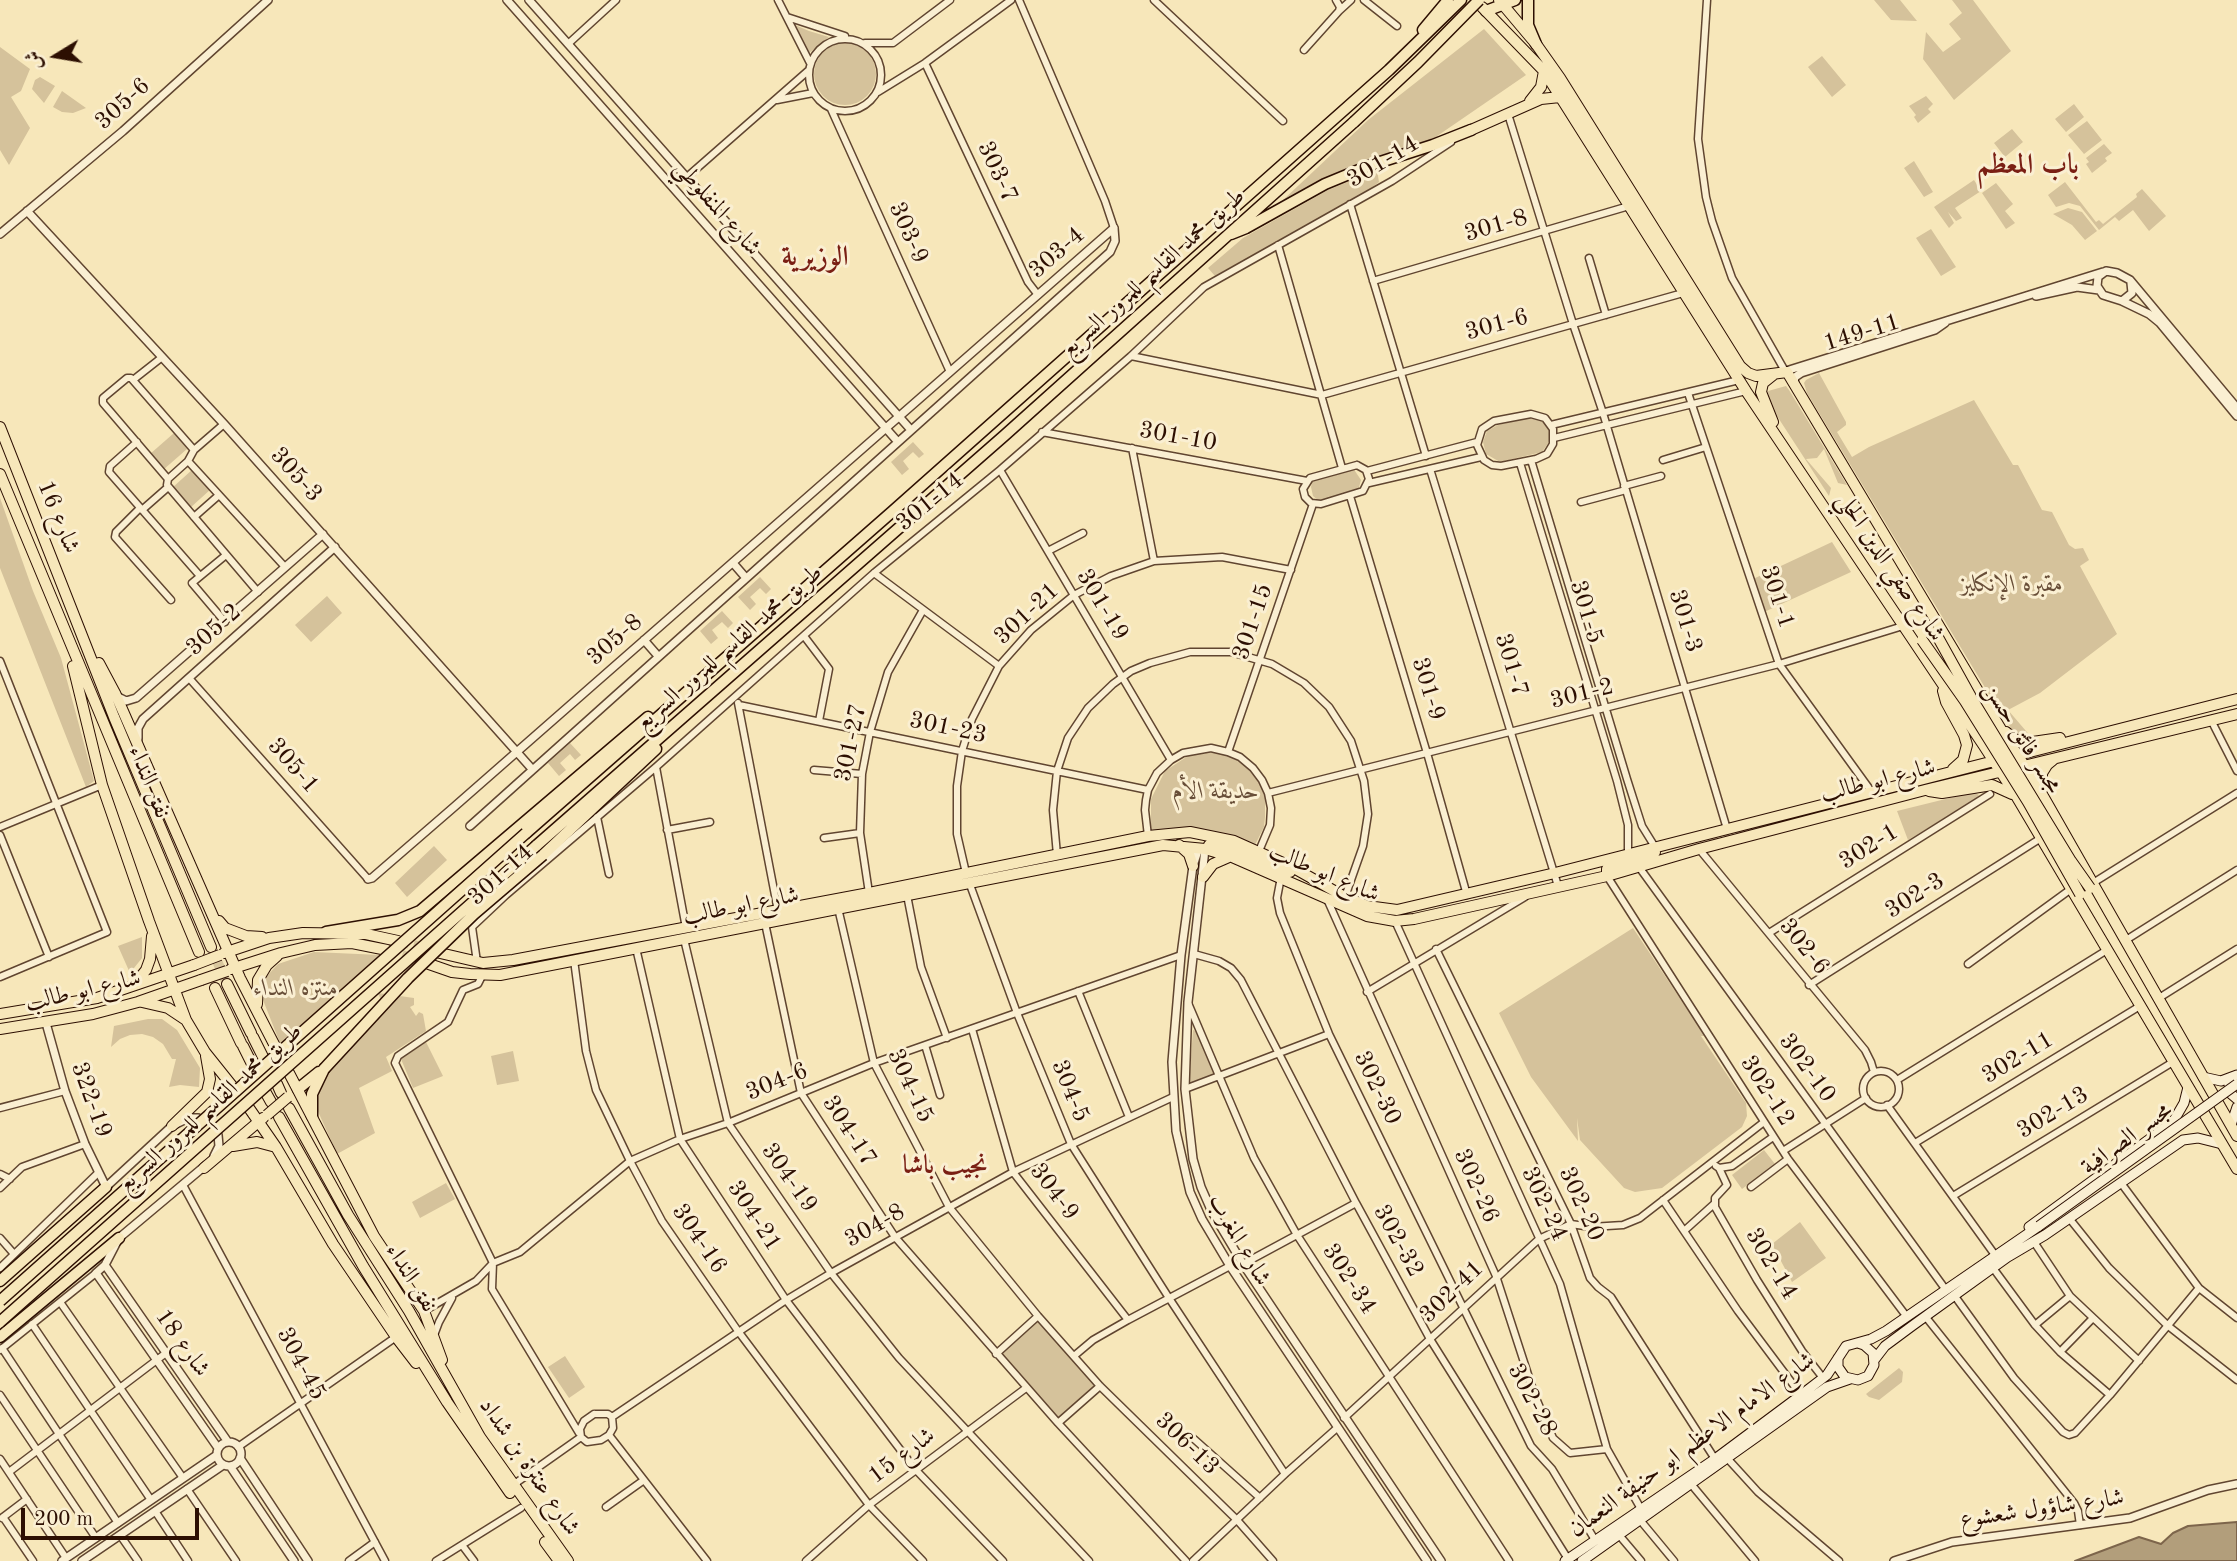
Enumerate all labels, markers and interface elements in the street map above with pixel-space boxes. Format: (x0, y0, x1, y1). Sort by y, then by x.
north arrow (21, 21, 91, 91)
text: ش (24, 49, 46, 71)
street label: 305-6 (89, 72, 157, 136)
street label: 301-14 (1342, 129, 1424, 195)
street label: 303-7 (970, 137, 1024, 207)
district label: باب المعظم (1977, 149, 2079, 183)
street label: شارع المنفلوطي (667, 154, 767, 262)
street label: طريق محمد القاسم للمرور السريع (1054, 182, 1252, 364)
street label: 303-9 (882, 198, 934, 268)
street label: 301-8 (1461, 203, 1531, 249)
street label: 303-4 (1023, 221, 1091, 285)
district label: الوزيرية (781, 241, 849, 275)
street label: 301-6 (1462, 303, 1532, 347)
street label: 149-11 (1820, 308, 1904, 358)
street label: 301-10 (1137, 416, 1219, 458)
street label: 305-3 (264, 441, 328, 509)
street label: 301-14 (890, 466, 970, 538)
street label: شارع 16 (30, 476, 86, 558)
street label: شارع صفي الدين الحلي (1829, 487, 1951, 647)
street label: طريق محمد القاسم للمرور السريع (629, 559, 829, 737)
street label: 301-1 (1753, 562, 1801, 632)
street label: 301-19 (1069, 564, 1135, 646)
park label: مقبرة الإنكليز (1961, 571, 2063, 599)
street label: 301-21 (988, 577, 1066, 651)
street label: 301-5 (1563, 577, 1609, 647)
street label: 301-15 (1227, 580, 1279, 664)
street label: 301-3 (1662, 586, 1708, 656)
street label: 305-2 (180, 598, 248, 662)
street label: 305-8 (581, 608, 649, 672)
street label: 301-7 (1488, 630, 1534, 700)
street label: 301-9 (1405, 654, 1451, 724)
street label: 301-2 (1547, 672, 1617, 716)
street label: مجسر فائق حسن (1976, 677, 2068, 799)
street label: 301-27 (829, 702, 873, 784)
street label: 301-23 (907, 706, 989, 750)
street label: 305-1 (261, 732, 325, 800)
street label: نفق النداء (121, 741, 177, 823)
street label: شارع ابو طالب (1817, 753, 1939, 809)
park label: حديقة الأم (1173, 778, 1259, 806)
street label: 302-1 (1834, 818, 1904, 876)
street label: شارع ابو طالب (1264, 837, 1384, 909)
street label: 301-14 (462, 838, 540, 912)
street label: 302-3 (1880, 867, 1950, 925)
street label: شارع ابو طالب (681, 881, 801, 931)
street label: 302-6 (1772, 913, 1836, 981)
street label: شارع ابو طالب (22, 964, 144, 1018)
park label: منتزه النداء (254, 975, 338, 1003)
street label: طريق محمد القاسم للمرور السريع (111, 1017, 309, 1199)
street label: 302-11 (1977, 1025, 2059, 1091)
street label: 302-10 (1772, 1028, 1842, 1108)
street label: 304-15 (880, 1044, 940, 1128)
street label: 302-30 (1347, 1046, 1407, 1130)
street label: 302-12 (1734, 1050, 1800, 1132)
street label: 304-5 (1045, 1056, 1095, 1126)
street label: 304-6 (742, 1057, 812, 1107)
street label: 322-19 (64, 1058, 118, 1142)
street label: 302-13 (2012, 1080, 2094, 1146)
street label: 304-17 (816, 1090, 882, 1172)
street label: مجسر الصرافية (2076, 1096, 2178, 1182)
street label: 304-19 (755, 1138, 823, 1218)
street label: 302-26 (1447, 1144, 1505, 1228)
district label: نجيب باشا (903, 1150, 987, 1182)
street label: 304-9 (1023, 1158, 1085, 1226)
street label: 302-24 (1514, 1162, 1574, 1246)
street label: 302-20 (1552, 1162, 1610, 1246)
street label: 304-21 (721, 1175, 787, 1257)
street label: شارع المغرب (1201, 1189, 1277, 1291)
street label: 304-16 (665, 1198, 733, 1280)
street label: 304-8 (840, 1198, 910, 1254)
street label: 302-32 (1366, 1200, 1430, 1282)
street label: 302-14 (1738, 1223, 1804, 1305)
street label: نفق النداء (379, 1238, 443, 1318)
street label: 302-34 (1316, 1238, 1382, 1320)
street label: 302-41 (1414, 1254, 1490, 1330)
street label: شارع 18 (148, 1304, 216, 1382)
street label: 304-45 (270, 1323, 332, 1405)
street label: شارع الامام الاعظم ابو حنيفة النعمان (1563, 1346, 1821, 1544)
street label: 302-28 (1501, 1359, 1563, 1441)
street label: شارع عنترة بن شداد (472, 1393, 586, 1541)
street label: 306-13 (1149, 1406, 1225, 1482)
street label: شارع 15 (863, 1422, 941, 1490)
street label: شارع شاؤول شعشوع (1958, 1483, 2126, 1535)
scale bar (24, 1494, 203, 1538)
text: 200 m (34, 1509, 93, 1530)

